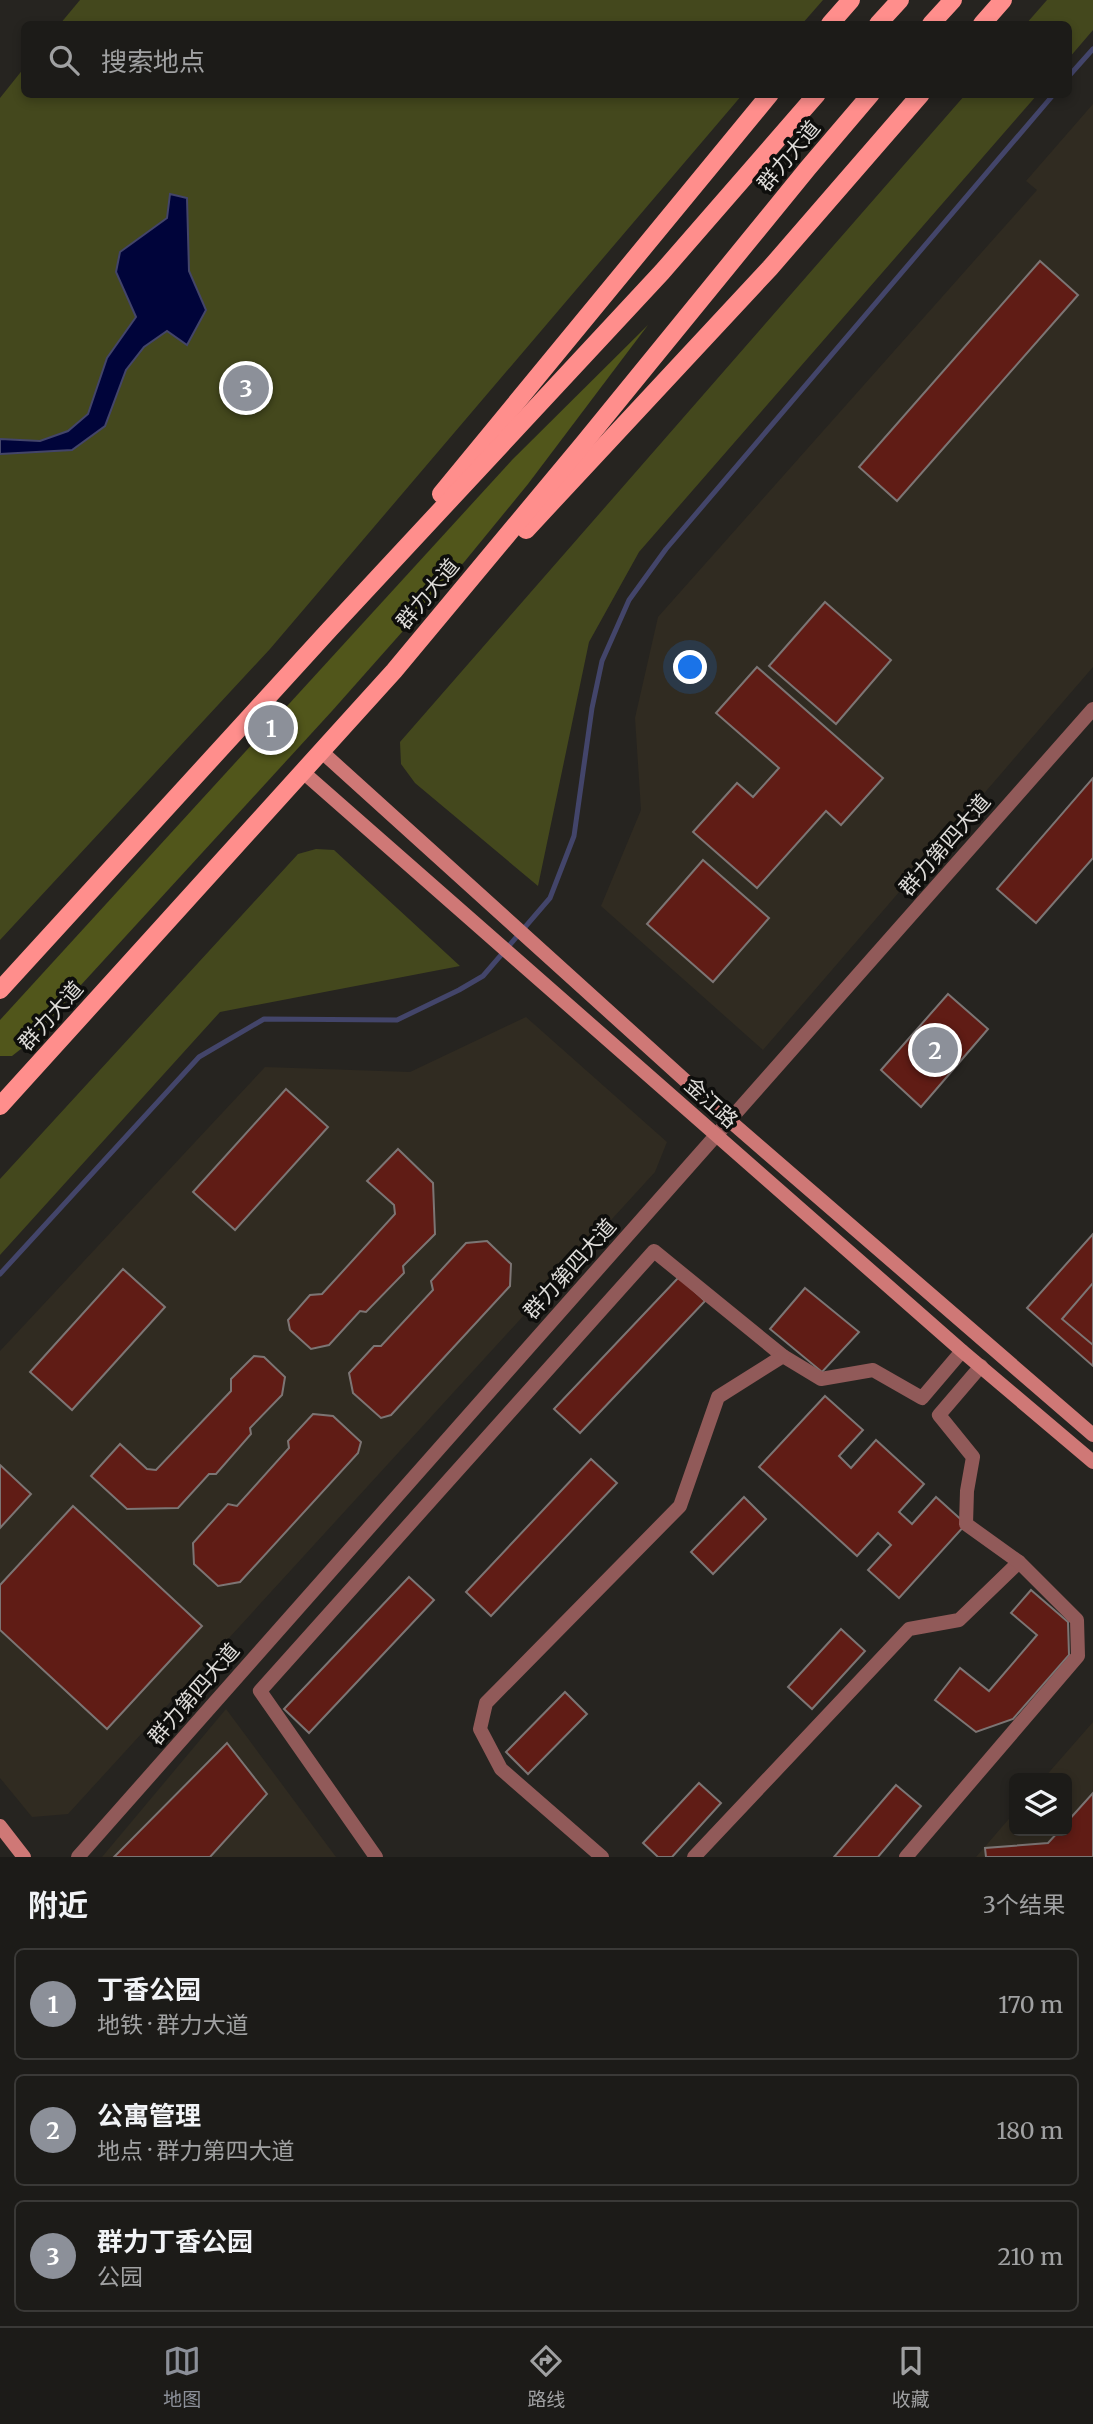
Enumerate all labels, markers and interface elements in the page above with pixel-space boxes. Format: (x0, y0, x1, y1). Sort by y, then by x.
search box (21, 21, 1072, 98)
icon: search (45, 41, 83, 79)
text: 搜索地点 (101, 45, 205, 78)
street label: 群力大道 (751, 115, 826, 197)
pin: 3 (223, 362, 269, 414)
street label: 群力大道 (390, 553, 465, 635)
your location (673, 650, 707, 684)
pin: 1 (248, 702, 294, 754)
street label: 群力第四大道 (893, 788, 996, 901)
street label: 群力大道 (12, 975, 89, 1056)
pin: 2 (912, 1024, 958, 1076)
street label: 金江路 (679, 1072, 744, 1134)
street label: 群力第四大道 (517, 1213, 622, 1325)
street label: 群力第四大道 (142, 1637, 245, 1750)
map controls (1009, 1773, 1072, 1836)
button: layers (1009, 1773, 1072, 1836)
text: 附近 (28, 1886, 88, 1924)
text: 3个结果 (983, 1890, 1065, 1919)
text: 丁香公园 (97, 1973, 201, 2006)
text: 1 (48, 1990, 58, 2019)
text: 170 m (998, 1990, 1063, 2019)
text: 地铁 · 群力大道 (97, 2010, 249, 2039)
text: 公寓管理 (97, 2099, 201, 2132)
text: 2 (46, 2116, 60, 2145)
text: 180 m (997, 2116, 1063, 2145)
text: 地点 · 群力第四大道 (97, 2136, 295, 2165)
text: 群力丁香公园 (97, 2225, 253, 2258)
text: 3 (46, 2242, 60, 2271)
text: 210 m (998, 2242, 1063, 2271)
text: 公园 (97, 2262, 143, 2291)
tab: 地图 (163, 2342, 201, 2411)
tab: 路线 (527, 2342, 566, 2411)
tab: 收藏 (892, 2342, 930, 2411)

